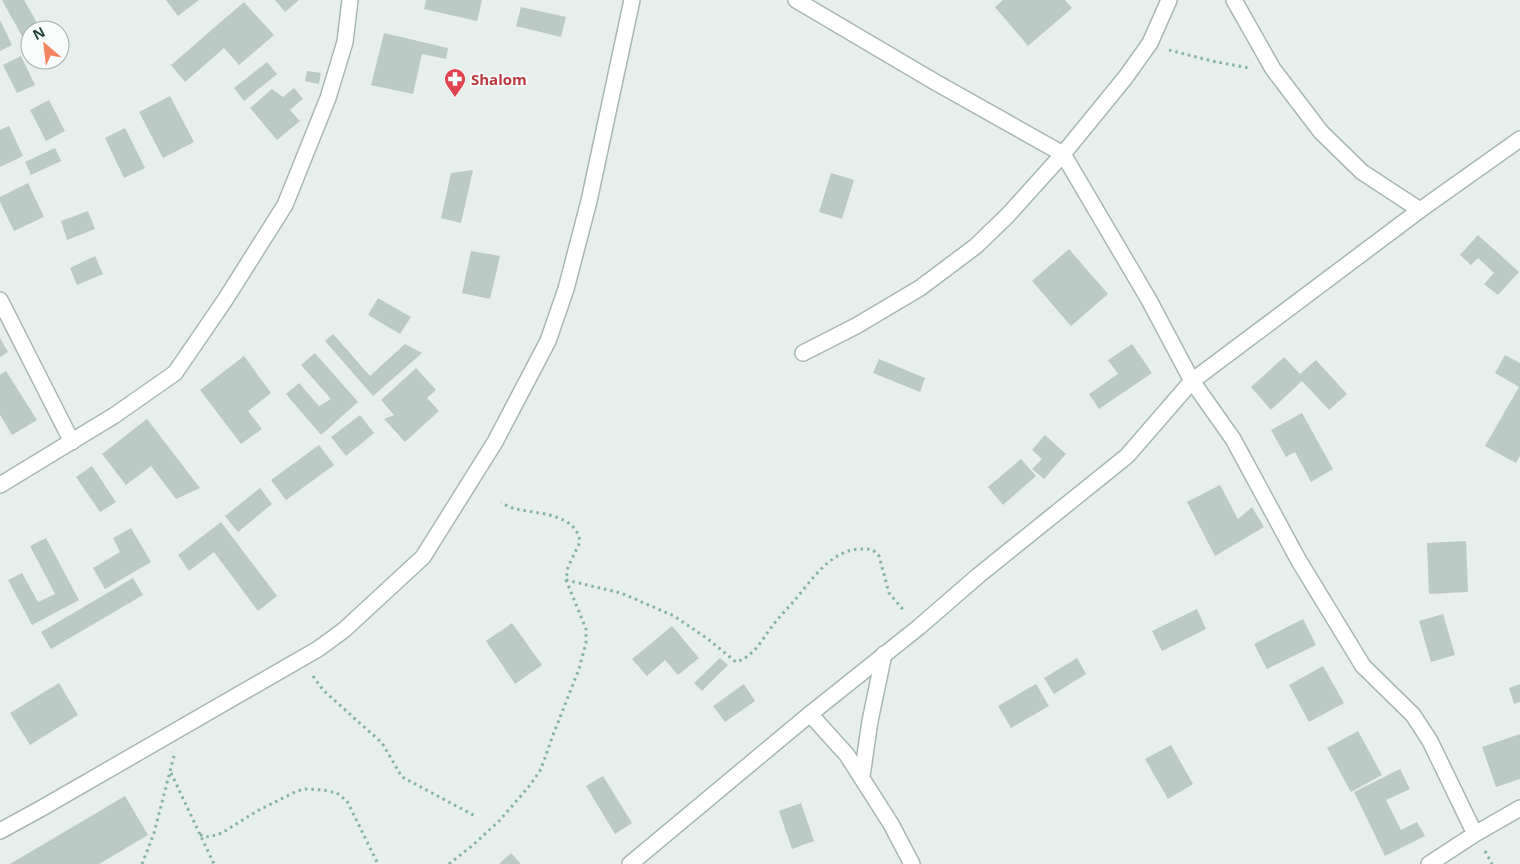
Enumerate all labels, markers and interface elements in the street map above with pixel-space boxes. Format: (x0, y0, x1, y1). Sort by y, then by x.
north arrow (20, 20, 70, 70)
text: N (29, 22, 48, 44)
pharmacy icon: Shalom (443, 67, 467, 98)
place label: Shalom (471, 69, 527, 89)

